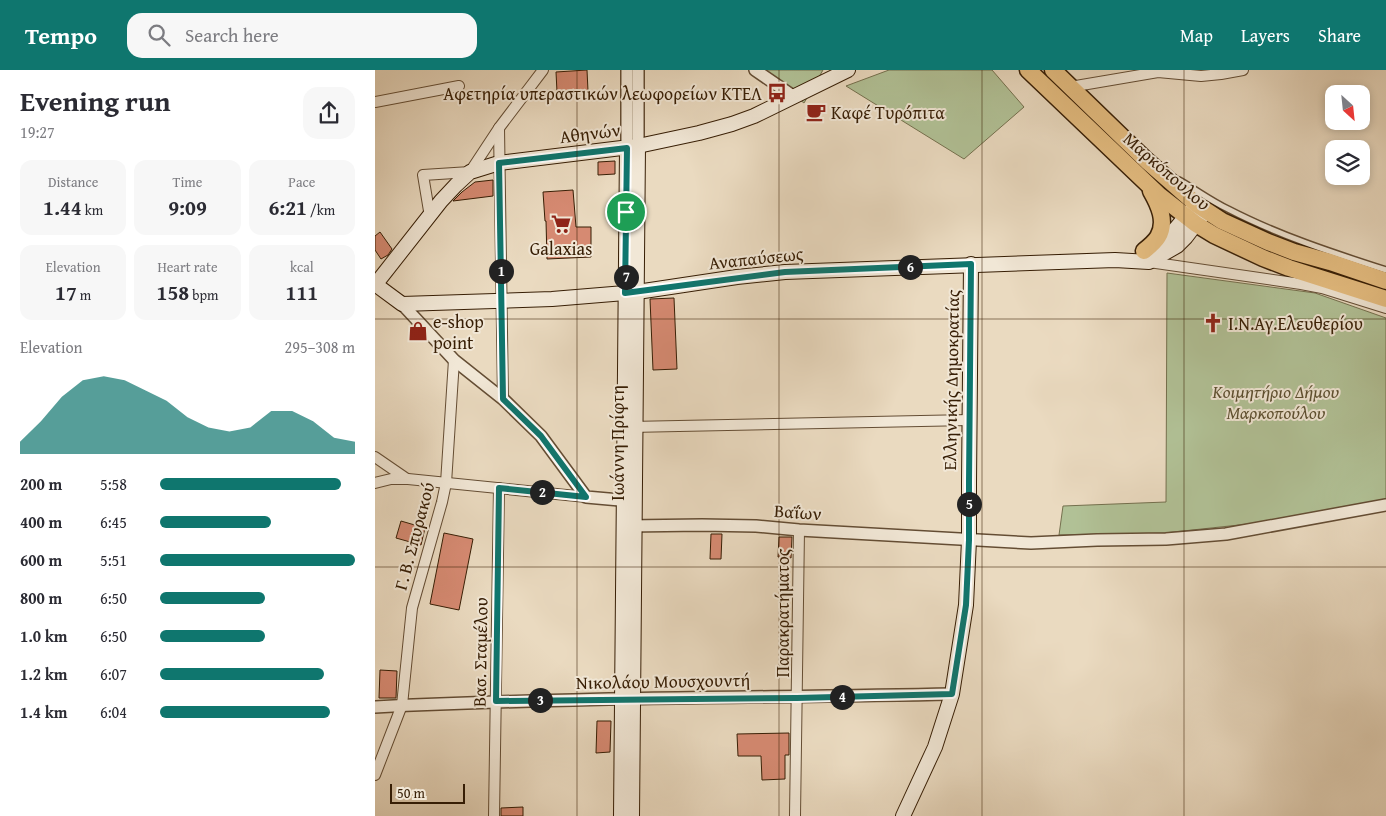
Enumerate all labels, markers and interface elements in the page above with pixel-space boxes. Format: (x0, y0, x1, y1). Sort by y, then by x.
search box (127, 13, 477, 58)
text: Tempo (25, 18, 97, 53)
icon: search (145, 21, 173, 49)
text: Search here (185, 21, 279, 49)
text: Map (1180, 22, 1213, 49)
text: Layers (1241, 22, 1290, 49)
text: Share (1318, 22, 1361, 49)
text: Evening run (20, 80, 171, 121)
place label: Αφετηρία υπεραστικών λεωφορείων ΚΤΕΛ (443, 80, 762, 107)
bus stop icon: Αφετηρία υπεραστικών λεωφορείων ΚΤΕΛ (766, 82, 788, 104)
north arrow (1325, 85, 1370, 130)
map controls (1325, 85, 1370, 185)
button: share (303, 87, 355, 139)
place label: Καφέ Τυρóπιτα (831, 99, 945, 126)
cafe icon: Καφέ Τυρóπιτα (805, 101, 827, 123)
street label: Αθηνών (558, 116, 622, 150)
text: 19:27 (20, 120, 55, 144)
street label: Μαρκόπουλου (1117, 125, 1217, 217)
button: layers (1325, 140, 1370, 185)
text: Distance (48, 172, 98, 192)
text: Time (173, 172, 202, 192)
text: Pace (288, 172, 315, 192)
pin (605, 191, 647, 233)
text: 1.44 (43, 192, 82, 223)
text: 9:09 (168, 192, 207, 223)
text: 6:21 (268, 192, 307, 223)
icon: arrive (612, 198, 640, 226)
text: km (82, 200, 103, 220)
text: /km (307, 200, 335, 220)
supermarket icon: Galaxias (550, 213, 572, 235)
place label: Galaxias (530, 235, 592, 262)
street label: Αναπαύσεως (707, 240, 805, 276)
pin: 6 (897, 254, 923, 280)
text: Elevation (46, 257, 101, 277)
text: Heart rate (157, 257, 218, 277)
text: kcal (290, 257, 314, 277)
text: 6 (907, 257, 914, 277)
pin: 1 (489, 258, 513, 284)
text: 1 (498, 261, 505, 281)
pin: 7 (613, 264, 639, 290)
text: 7 (623, 267, 630, 287)
text: 17 (55, 277, 77, 308)
text: 158 (157, 277, 189, 308)
text: 111 (286, 277, 318, 308)
text: m (77, 285, 91, 305)
text: bpm (189, 285, 218, 305)
street label: Ελληνικής Δημοκρατίας (936, 289, 966, 471)
place label: e-shop point (433, 308, 484, 356)
place label: Ι.Ν.Αγ.Ελευθερίου (1228, 310, 1363, 337)
church icon: Ι.Ν.Αγ.Ελευθερίου (1202, 312, 1224, 334)
shop icon: e-shop point (407, 320, 429, 342)
text: Elevation (20, 335, 83, 359)
text: 295–308 m (285, 335, 355, 359)
park label: Κοιμητήριο Δήμου Μαρκοπούλου (1212, 378, 1340, 426)
street label: Ιωάννη Πρίφτη (604, 385, 631, 501)
text: 200 m (20, 472, 62, 496)
text: 5:58 (100, 472, 127, 496)
street label: Γ. Β. Σπυρακού (387, 479, 441, 593)
pin: 2 (529, 480, 555, 504)
text: 2 (539, 482, 546, 502)
pin: 5 (957, 492, 981, 516)
text: 5 (966, 494, 973, 514)
street label: Βαΐων (773, 497, 823, 527)
text: 400 m (20, 510, 62, 534)
text: 6:45 (100, 510, 127, 534)
text: 600 m (20, 548, 62, 572)
text: 5:51 (100, 548, 127, 572)
street label: Παρακρατήματος (769, 548, 796, 677)
text: 800 m (20, 586, 62, 610)
text: 6:50 (100, 586, 127, 610)
street label: Βασ. Σταμέλου (466, 597, 494, 707)
text: 1.0 km (20, 624, 67, 648)
text: 6:50 (100, 624, 127, 648)
text: 1.2 km (20, 662, 67, 686)
text: 6:07 (100, 662, 127, 686)
street label: Νικολάου Μουσχουντή (576, 666, 750, 696)
pin: 4 (829, 684, 855, 710)
text: 4 (839, 687, 846, 707)
pin: 3 (527, 688, 553, 712)
text: 3 (537, 690, 544, 710)
text: 1.4 km (20, 700, 67, 724)
text: 6:04 (100, 700, 127, 724)
scale bar (390, 781, 465, 804)
text: 50 m (397, 783, 425, 803)

